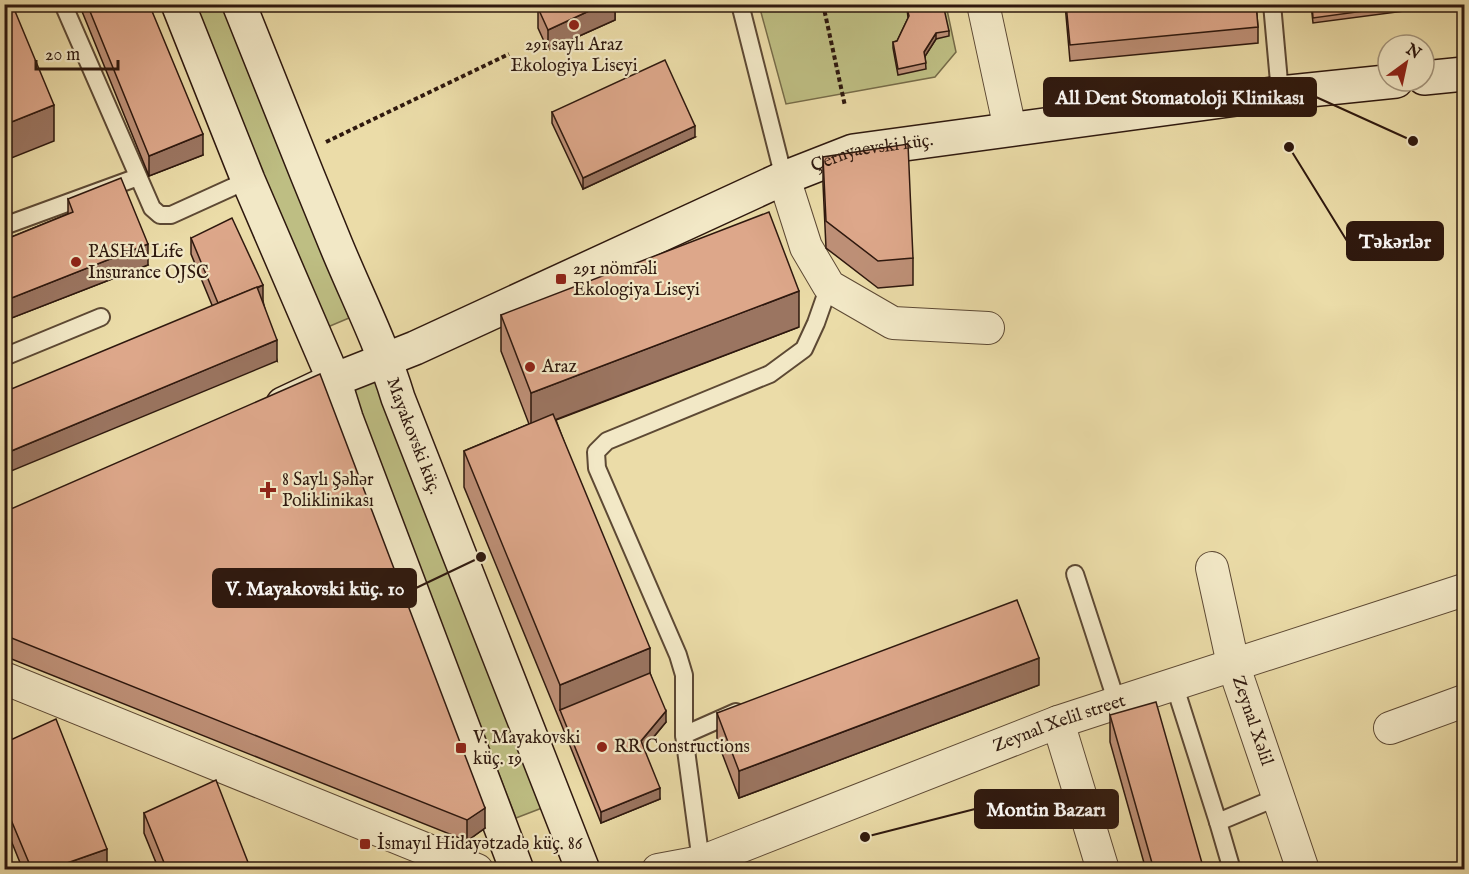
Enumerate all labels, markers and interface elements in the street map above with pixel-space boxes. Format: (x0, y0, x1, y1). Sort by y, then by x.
marker: 291 saylı Araz Ekologiya Liseyi (567, 18, 581, 32)
scale bar (36, 33, 118, 71)
north arrow (1376, 33, 1436, 93)
place label: 291 saylı Araz Ekologiya Liseyi (511, 34, 638, 78)
text: N (1401, 39, 1424, 64)
text: 20 m (45, 44, 80, 67)
callout: All Dent Stomatoloji Klinikası (1044, 78, 1316, 116)
text: All Dent Stomatoloji Klinikası (1055, 86, 1305, 111)
street label: Çernyaevski küç. (807, 129, 935, 178)
callout: Təkərlər (1347, 222, 1443, 260)
text: Təkərlər (1358, 230, 1432, 255)
place label: PASHA Life Insurance OJSC (88, 241, 209, 285)
marker: PASHA Life Insurance OJSC (69, 255, 83, 269)
place label: 291 nömrəli Ekologiya Liseyi (573, 258, 700, 302)
marker: 291 nömrəli Ekologiya Liseyi (554, 272, 568, 286)
place label: Araz (541, 356, 577, 379)
marker: Araz (523, 360, 537, 374)
street label: Mayakovski küç. (381, 375, 446, 498)
place label: 8 Saylı Şəhər Poliklinikası (282, 469, 374, 513)
marker: 8 Saylı Şəhər Poliklinikası (259, 481, 277, 499)
callout: V. Mayakovski küç. 10 (213, 569, 416, 607)
text: V. Mayakovski küç. 10 (224, 577, 405, 602)
street label: Zeynal Xəlil (1226, 673, 1278, 768)
street label: Zeynal Xelil street (990, 689, 1128, 758)
place label: V. Mayakovski küç. 19 (472, 727, 581, 771)
place label: RR Constructions (614, 736, 750, 759)
marker: RR Constructions (595, 740, 609, 754)
marker: V. Mayakovski küç. 19 (454, 741, 468, 755)
callout: Montin Bazarı (975, 790, 1118, 828)
text: Montin Bazarı (986, 798, 1106, 823)
place label: İsmayıl Hidayətzadə küç. 86 (377, 832, 583, 856)
marker: İsmayıl Hidayətzadə küç. 86 (358, 837, 372, 851)

